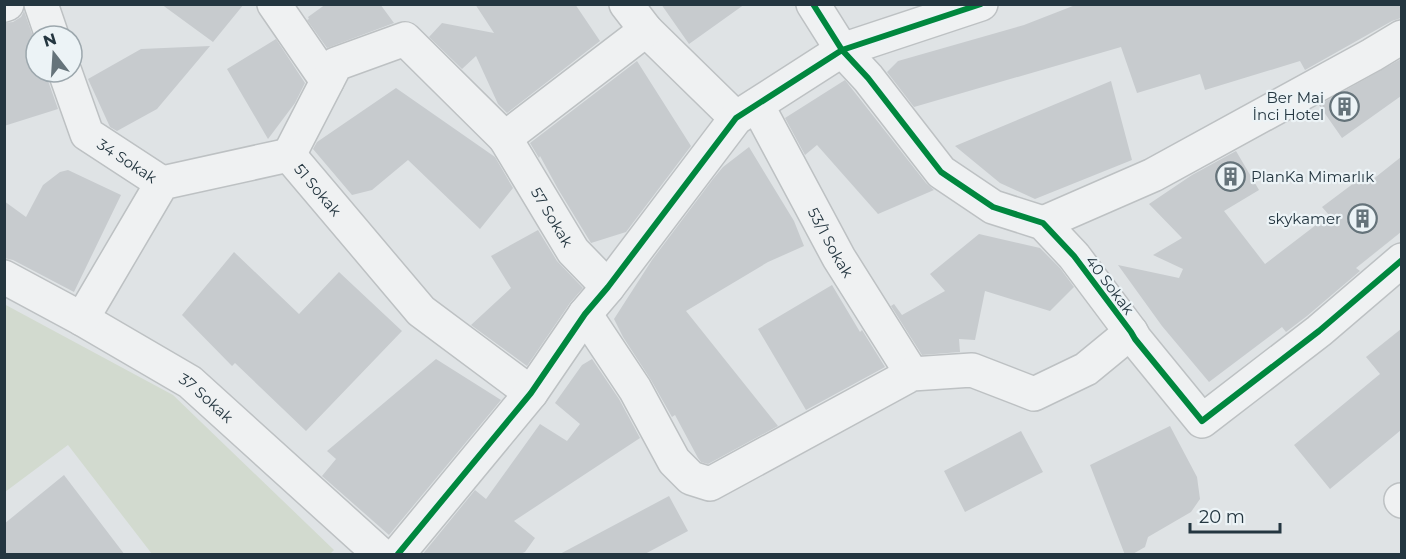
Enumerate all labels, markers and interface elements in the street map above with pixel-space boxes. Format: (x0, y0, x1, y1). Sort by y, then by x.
north arrow (24, 24, 84, 84)
text: N (41, 29, 59, 51)
place label: Ber Mai İnci Hotel (1253, 88, 1324, 124)
building icon: Ber Mai İnci Hotel (1329, 90, 1361, 122)
street label: 34 Sokak (94, 134, 161, 187)
street label: 51 Sokak (291, 159, 346, 220)
building icon: PlanKa Mimarlık (1214, 160, 1246, 192)
place label: PlanKa Mimarlık (1251, 167, 1374, 186)
street label: 57 Sokak (527, 183, 578, 250)
building icon: skykamer (1346, 202, 1378, 234)
street label: 53/1 Sokak (804, 204, 858, 281)
place label: skykamer (1268, 209, 1341, 228)
street label: 40 Sokak (1082, 252, 1138, 318)
street label: 37 Sokak (176, 368, 238, 426)
scale bar (1190, 496, 1280, 534)
text: 20 m (1199, 506, 1245, 528)

